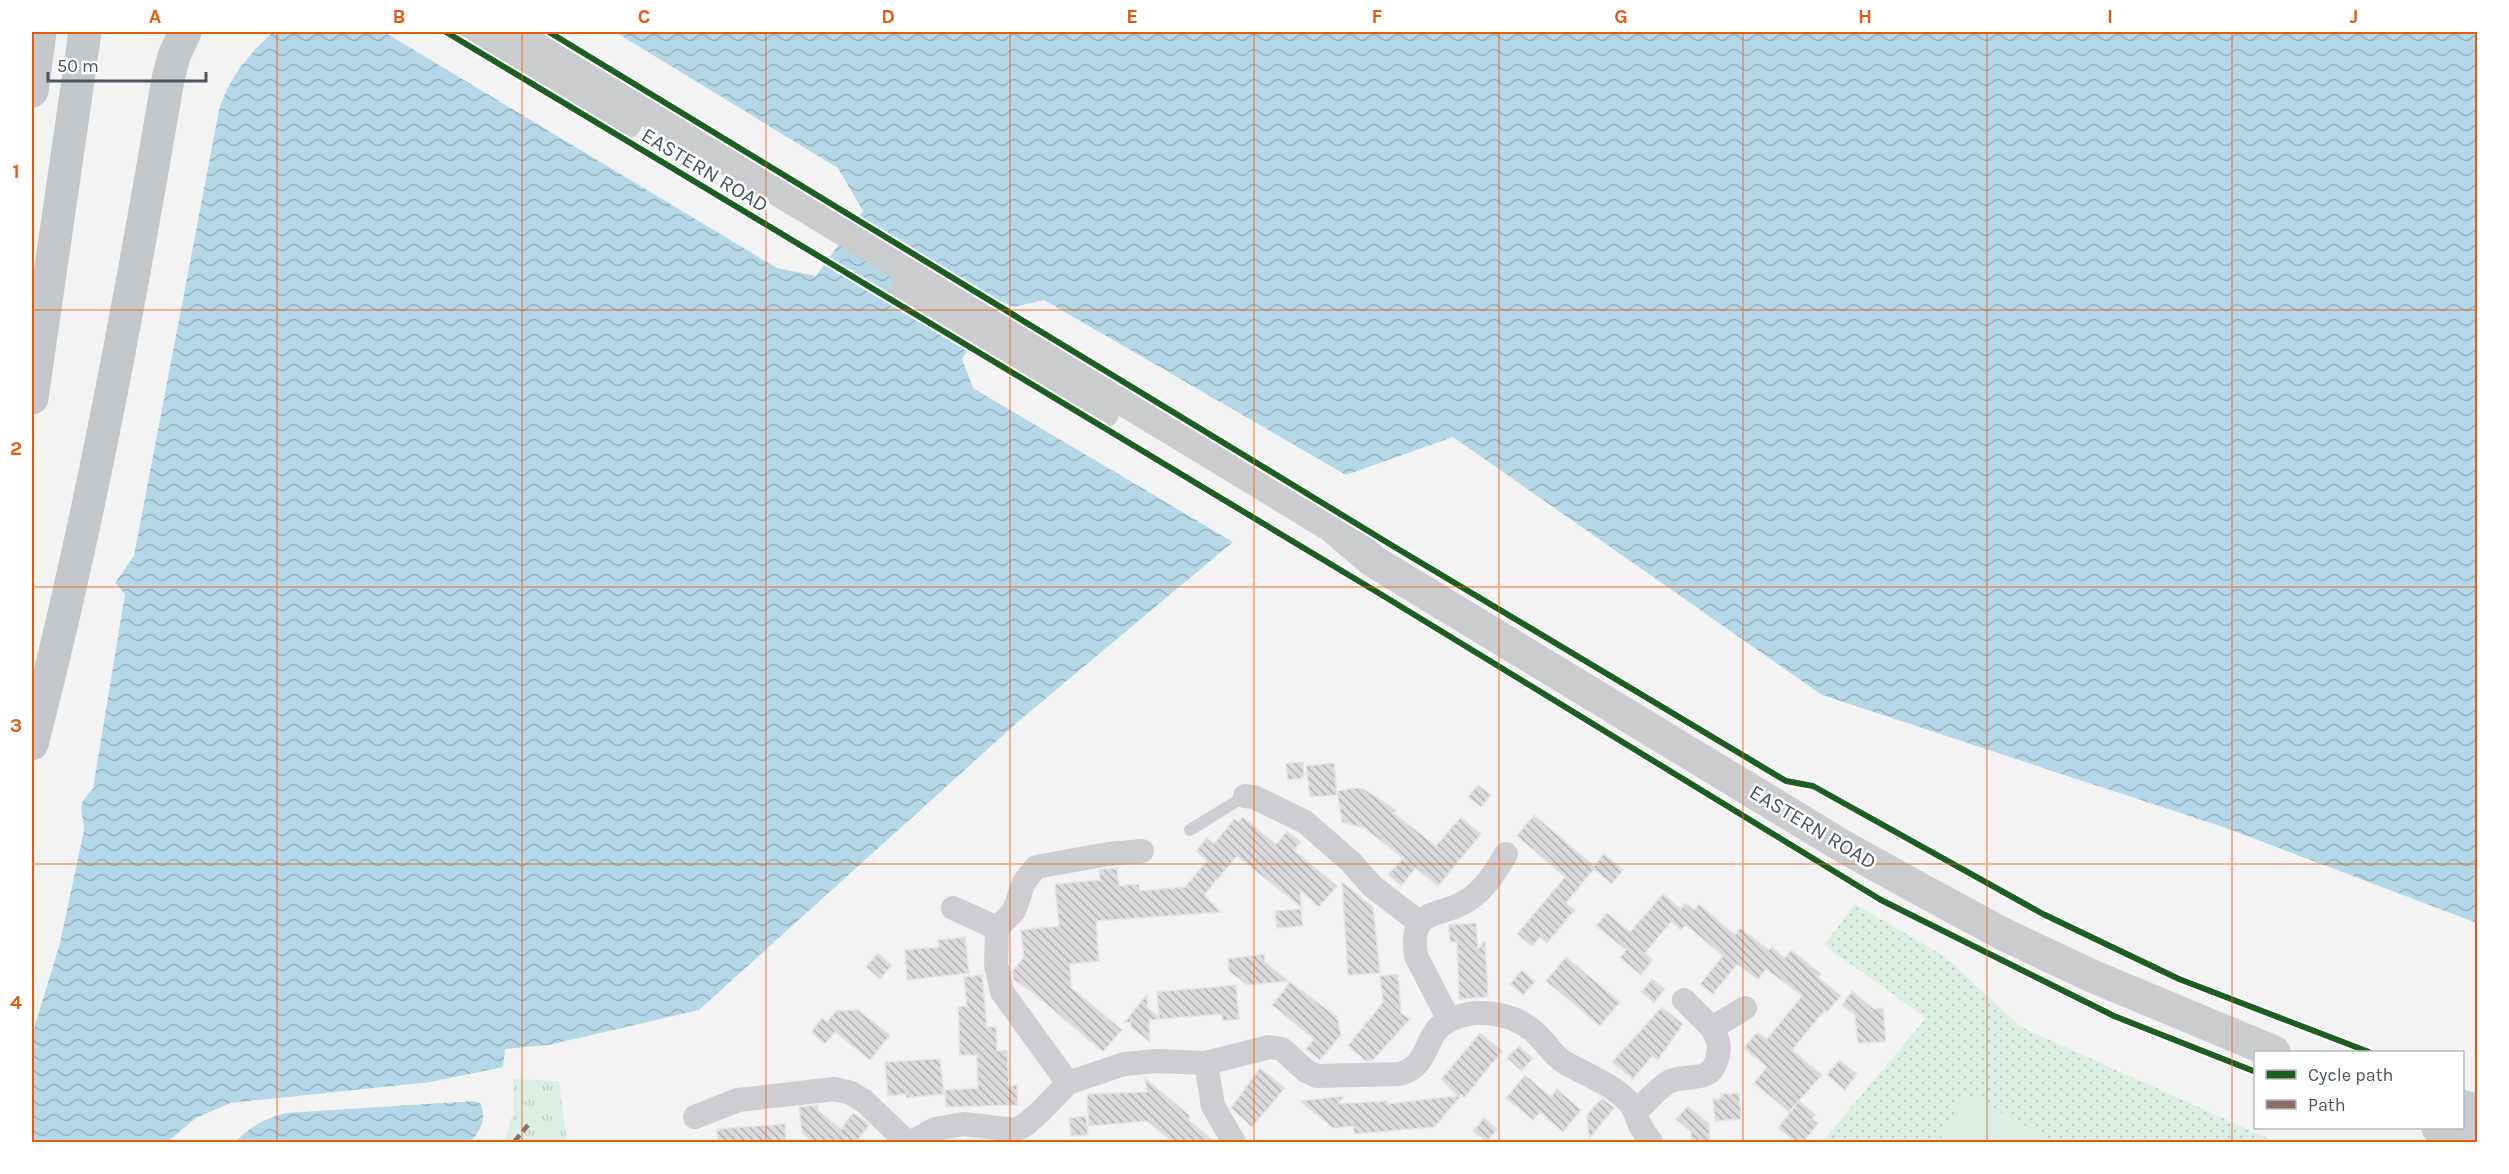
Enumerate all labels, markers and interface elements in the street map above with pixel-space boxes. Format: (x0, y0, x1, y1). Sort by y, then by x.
text: A (149, 5, 162, 28)
text: B (393, 5, 405, 28)
text: C (638, 5, 650, 28)
text: D (881, 5, 895, 28)
text: E (1126, 5, 1138, 28)
text: F (1372, 5, 1383, 28)
text: G (1614, 5, 1628, 28)
text: H (1858, 5, 1872, 28)
text: I (2107, 5, 2113, 28)
text: J (2350, 5, 2358, 28)
scale bar (48, 45, 206, 83)
text: 50 m (57, 55, 99, 77)
street label: EASTERN ROAD (637, 123, 773, 217)
text: 1 (12, 160, 20, 183)
text: 2 (10, 437, 22, 460)
text: 3 (10, 714, 22, 737)
street label: EASTERN ROAD (1745, 780, 1881, 874)
text: 4 (10, 991, 22, 1014)
legend (2254, 1051, 2464, 1129)
text: Cycle path (2308, 1064, 2393, 1086)
text: Path (2308, 1094, 2346, 1116)

